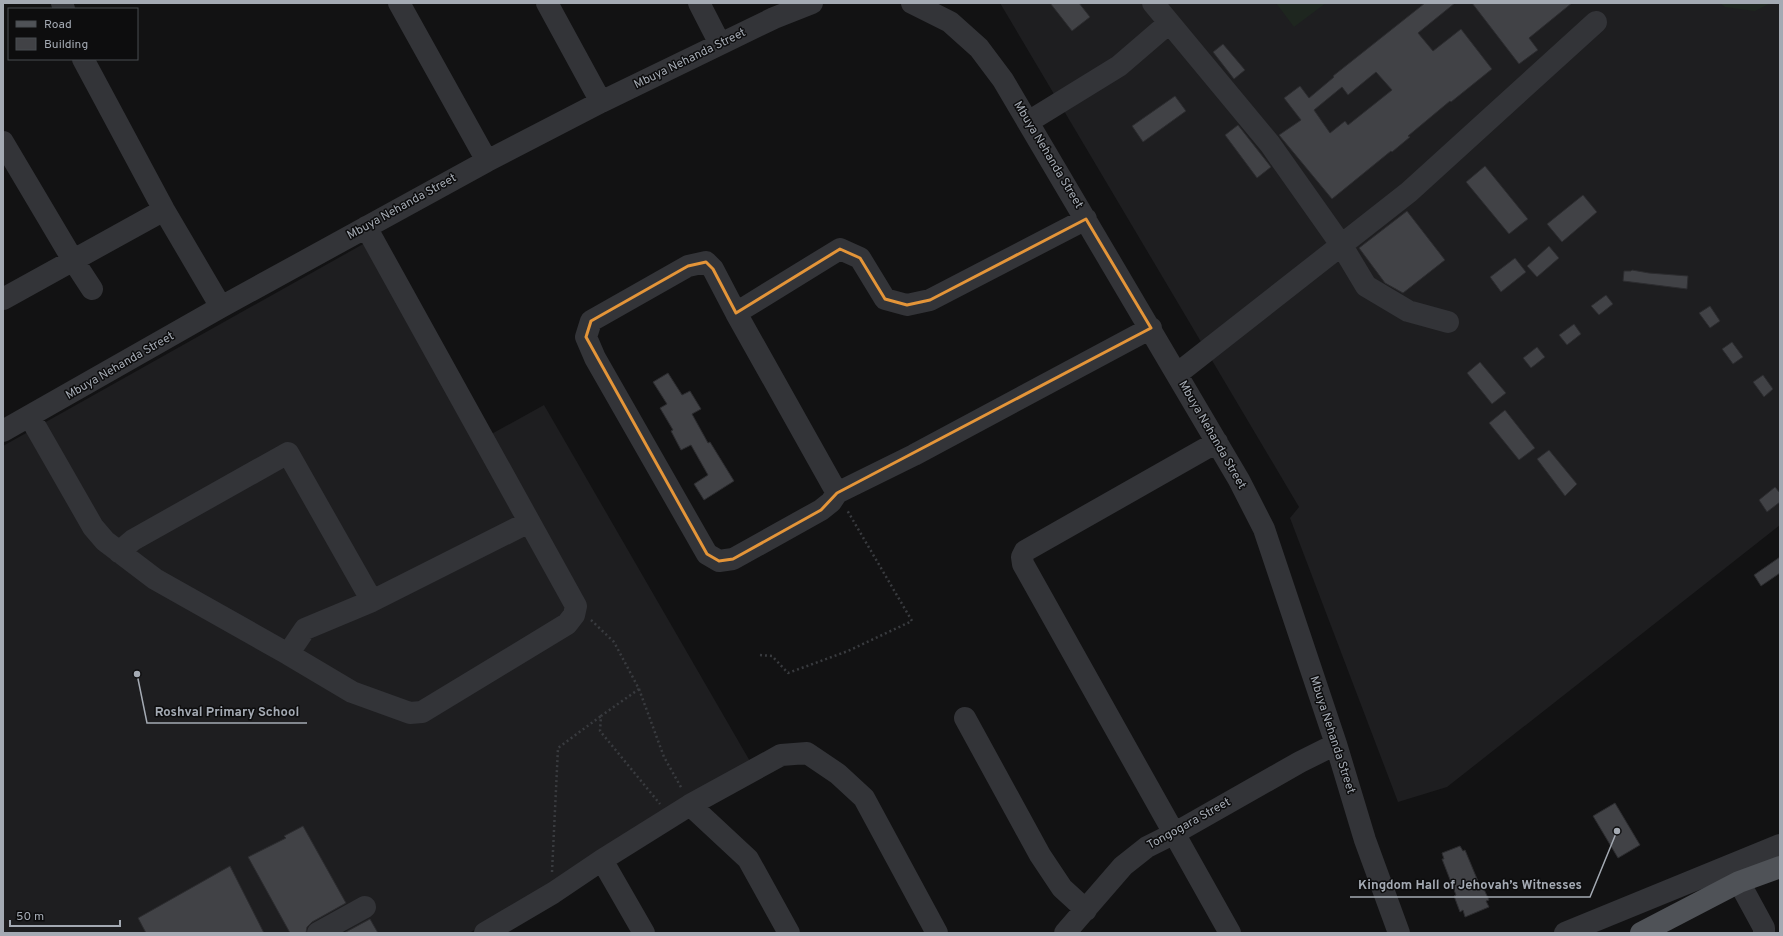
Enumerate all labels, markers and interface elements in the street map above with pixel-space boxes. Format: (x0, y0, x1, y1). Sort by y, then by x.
legend (8, 8, 138, 60)
text: Road (44, 17, 72, 33)
street label: Mbuya Nehanda Street (631, 25, 749, 93)
text: Building (44, 37, 88, 53)
street label: Mbuya Nehanda Street (1010, 98, 1086, 212)
street label: Mbuya Nehanda Street (344, 170, 460, 244)
street label: Mbuya Nehanda Street (63, 328, 177, 404)
street label: Mbuya Nehanda Street (1174, 378, 1250, 492)
street label: Mbuya Nehanda Street (1305, 674, 1359, 796)
callout: Roshval Primary School (147, 698, 307, 723)
text: Roshval Primary School (155, 705, 299, 721)
street label: Tongogara Street (1144, 794, 1234, 854)
callout: Kingdom Hall of Jehovah’s Witnesses (1350, 872, 1590, 897)
text: Kingdom Hall of Jehovah’s Witnesses (1358, 878, 1582, 894)
scale bar (10, 902, 120, 928)
text: 50 m (16, 909, 44, 925)

